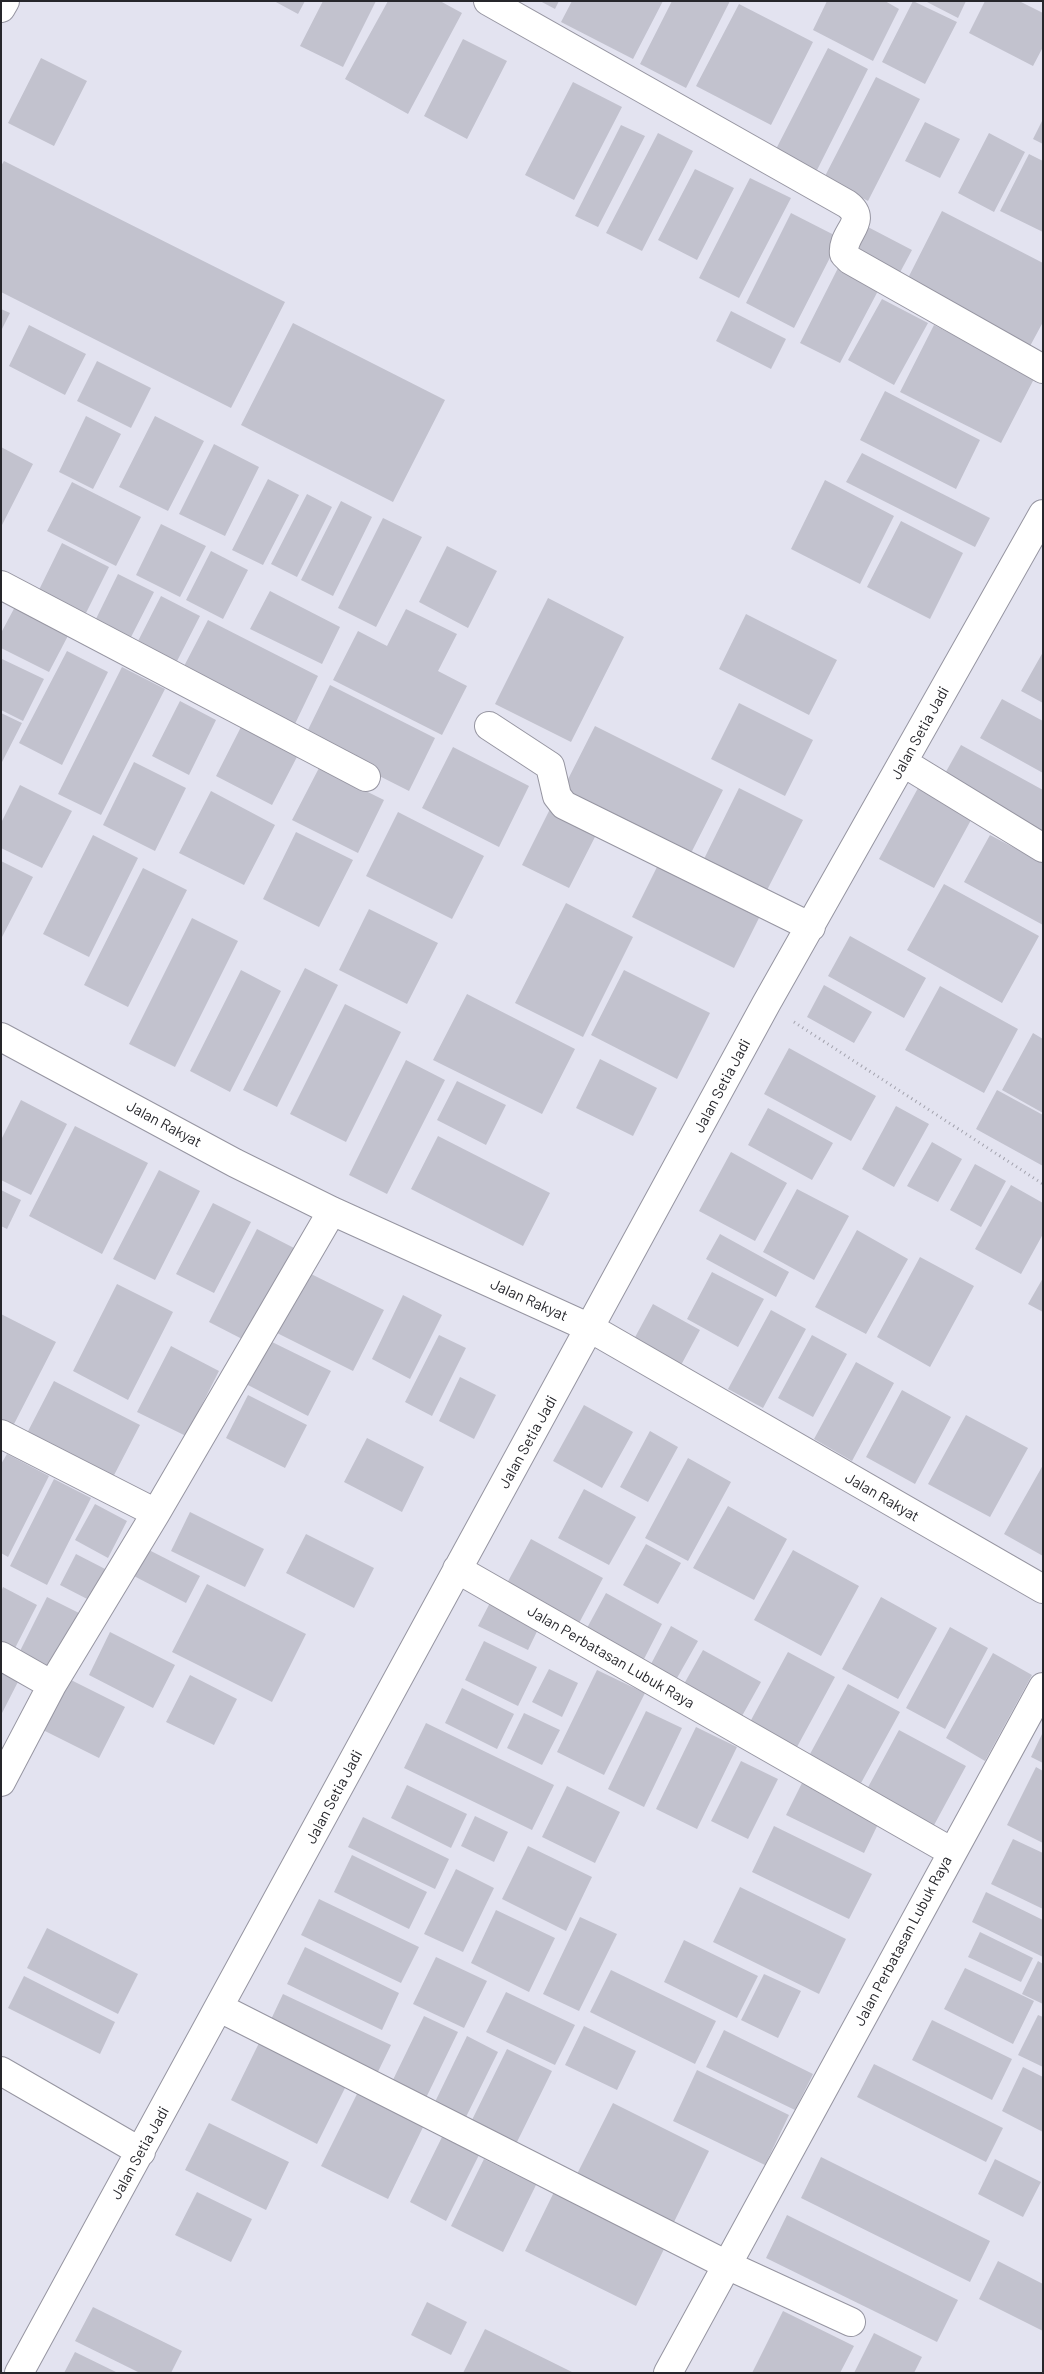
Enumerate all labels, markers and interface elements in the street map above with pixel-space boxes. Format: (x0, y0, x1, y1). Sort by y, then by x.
street label: Jalan Setia Jadi (887, 683, 953, 783)
street label: Jalan Setia Jadi (690, 1036, 754, 1136)
street label: Jalan Rakyat (123, 1097, 205, 1151)
street label: Jalan Rakyat (488, 1275, 570, 1325)
street label: Jalan Setia Jadi (495, 1392, 561, 1492)
street label: Jalan Rakyat (842, 1469, 922, 1525)
street label: Jalan Perbatasan Lubuk Raya (524, 1602, 698, 1712)
street label: Jalan Setia Jadi (302, 1747, 366, 1847)
street label: Jalan Perbatasan Lubuk Raya (850, 1853, 956, 2029)
street label: Jalan Setia Jadi (107, 2103, 173, 2203)

